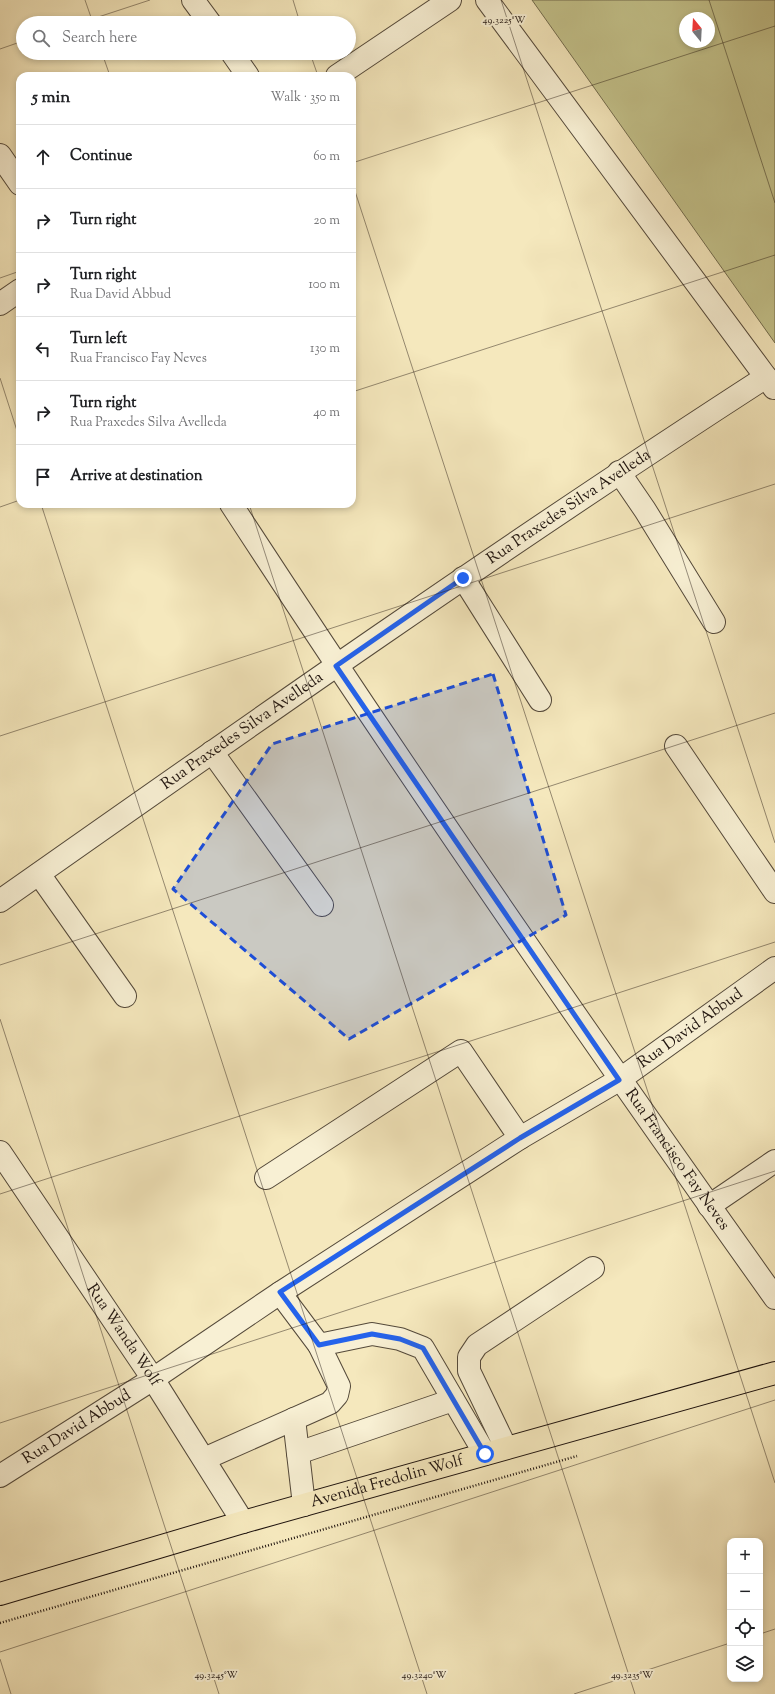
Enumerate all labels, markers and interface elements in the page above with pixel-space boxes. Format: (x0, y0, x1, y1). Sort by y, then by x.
north arrow (679, 12, 715, 48)
text: 49.3225°W (483, 13, 525, 28)
search box (16, 16, 356, 60)
icon: search (30, 27, 52, 49)
text: Search here (62, 28, 137, 49)
text: 5 min (32, 86, 70, 110)
text: Walk · 350 m (271, 89, 340, 107)
icon: ahead (32, 146, 54, 168)
text: Continue (70, 146, 132, 167)
text: 60 m (313, 148, 340, 166)
icon: right (32, 210, 54, 232)
text: Turn right (70, 210, 136, 231)
text: 20 m (314, 212, 340, 230)
text: Turn right (70, 265, 136, 286)
icon: right (32, 274, 54, 296)
text: 100 m (308, 276, 340, 294)
text: Rua David Abbud (70, 286, 171, 304)
text: Turn left (70, 329, 127, 350)
icon: left (32, 338, 54, 360)
text: 130 m (310, 340, 340, 358)
text: Rua Francisco Fay Neves (70, 350, 207, 368)
text: Turn right (70, 393, 136, 414)
icon: right (32, 402, 54, 424)
text: 40 m (313, 404, 340, 422)
text: Rua Praxedes Silva Avelleda (70, 414, 227, 432)
street label: Rua Praxedes Silva Avelleda (482, 443, 656, 571)
icon: arrive (32, 466, 54, 488)
text: Arrive at destination (70, 466, 203, 487)
route end (454, 569, 472, 587)
street label: Rua Praxedes Silva Avelleda (157, 666, 329, 796)
street label: Rua David Abbud (633, 983, 748, 1074)
street label: Rua Francisco Fay Neves (619, 1084, 735, 1235)
street label: Rua Wanda Wolf (81, 1279, 167, 1392)
street label: Rua David Abbud (18, 1384, 136, 1470)
route start (476, 1445, 494, 1463)
street label: Avenida Fredolin Wolf (308, 1449, 468, 1514)
map controls (727, 1538, 763, 1682)
button: + (727, 1538, 763, 1574)
button: − (727, 1574, 763, 1610)
button: locate (727, 1610, 763, 1646)
button: layers (727, 1646, 763, 1682)
text: 49.3245°W (194, 1668, 238, 1683)
text: 49.3240°W (402, 1668, 446, 1683)
text: 49.3235°W (611, 1668, 653, 1683)

